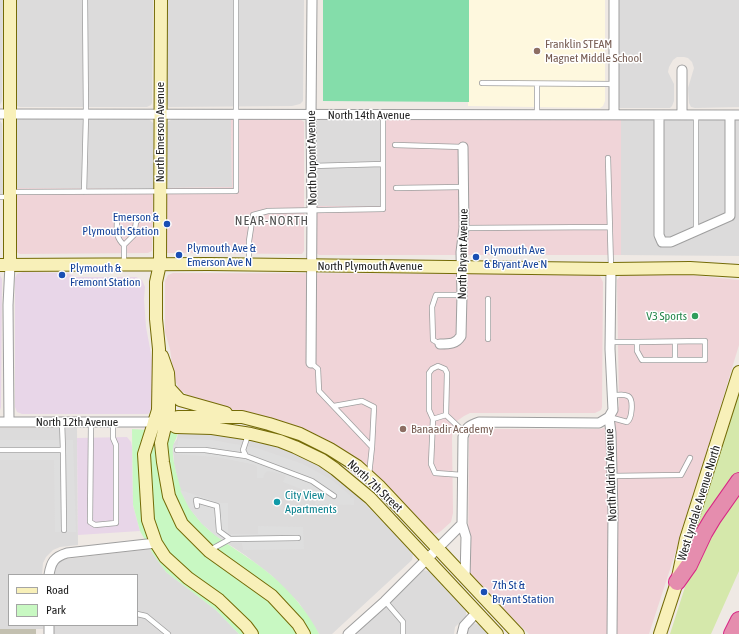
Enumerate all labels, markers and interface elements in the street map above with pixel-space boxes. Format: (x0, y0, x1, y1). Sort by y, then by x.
place label: Franklin STEAM Magnet Middle School (545, 37, 642, 65)
marker: Franklin STEAM Magnet Middle School (532, 46, 542, 56)
street label: North Emerson Avenue (153, 82, 167, 182)
street label: North 14th Avenue (328, 108, 410, 122)
street label: North Dupont Avenue (304, 110, 320, 206)
street label: North Bryant Avenue (455, 208, 471, 300)
place label: Emerson & Plymouth Station (82, 210, 159, 238)
district label: NEAR-NORTH (235, 213, 309, 229)
marker: Emerson & Plymouth Station (162, 219, 172, 229)
place label: Plymouth Ave & Emerson Ave N (187, 241, 256, 269)
place label: Plymouth Ave & Bryant Ave N (484, 243, 547, 271)
marker: Plymouth Ave & Emerson Ave N (174, 250, 184, 260)
marker: Plymouth Ave & Bryant Ave N (471, 252, 481, 262)
street label: North Plymouth Avenue (317, 259, 423, 273)
place label: Plymouth & Fremont Station (70, 261, 141, 289)
marker: Plymouth & Fremont Station (57, 270, 67, 280)
place label: V3 Sports (646, 309, 687, 323)
marker: V3 Sports (690, 311, 700, 321)
street label: North 12th Avenue (36, 415, 118, 429)
place label: Banaadir Academy (411, 422, 493, 436)
marker: Banaadir Academy (398, 424, 408, 434)
street label: North Aldrich Avenue (602, 428, 620, 522)
street label: West Lyndale Avenue North (675, 444, 723, 562)
street label: North 7th Street (345, 457, 405, 515)
place label: City View Apartments (285, 488, 337, 516)
marker: City View Apartments (272, 497, 282, 507)
legend (8, 574, 138, 626)
place label: 7th St & Bryant Station (492, 578, 554, 606)
text: Road (46, 583, 69, 597)
marker: 7th St & Bryant Station (479, 587, 489, 597)
text: Park (46, 603, 66, 617)

